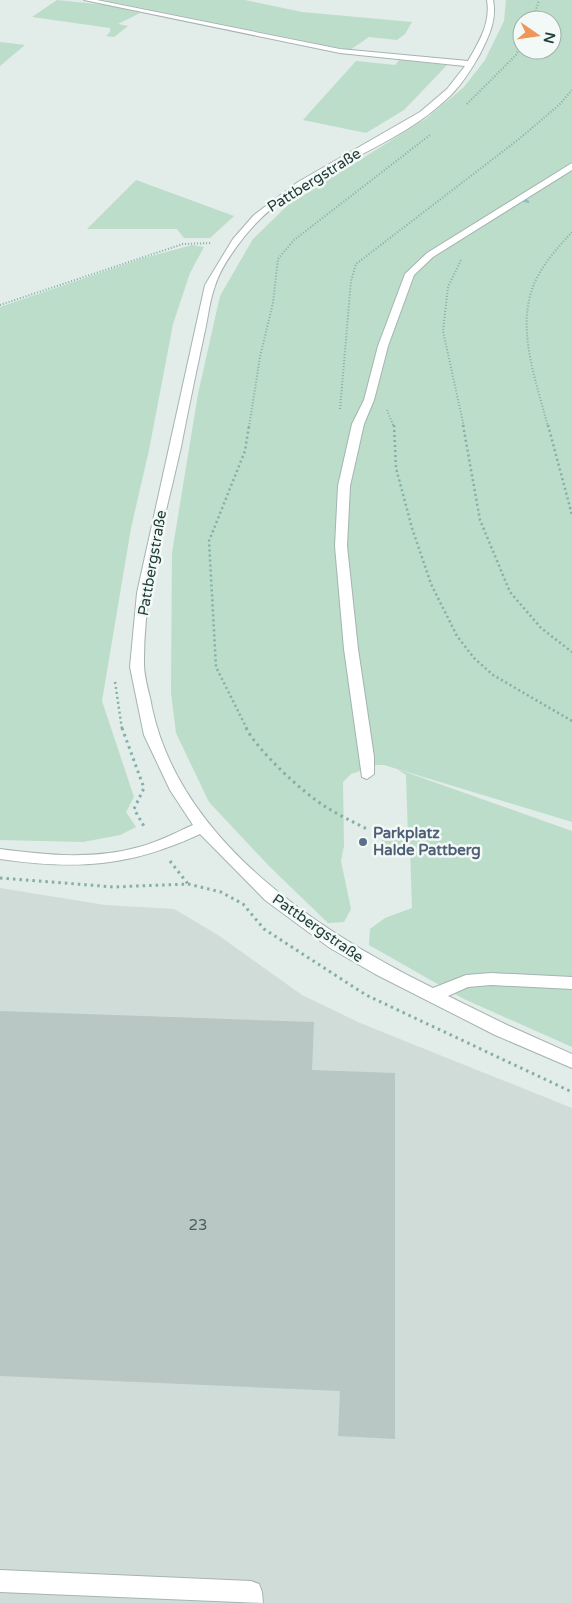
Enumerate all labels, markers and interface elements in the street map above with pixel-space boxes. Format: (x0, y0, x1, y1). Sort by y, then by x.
north arrow (512, 10, 562, 60)
text: N (540, 30, 559, 45)
street label: Pattbergstraße (264, 144, 364, 216)
street label: Pattbergstraße (134, 509, 170, 617)
place label: Parkplatz Halde Pattberg (373, 824, 481, 860)
marker: Parkplatz Halde Pattberg (357, 836, 369, 848)
street label: Pattbergstraße (269, 890, 367, 966)
house number: 23 (189, 1216, 207, 1234)

